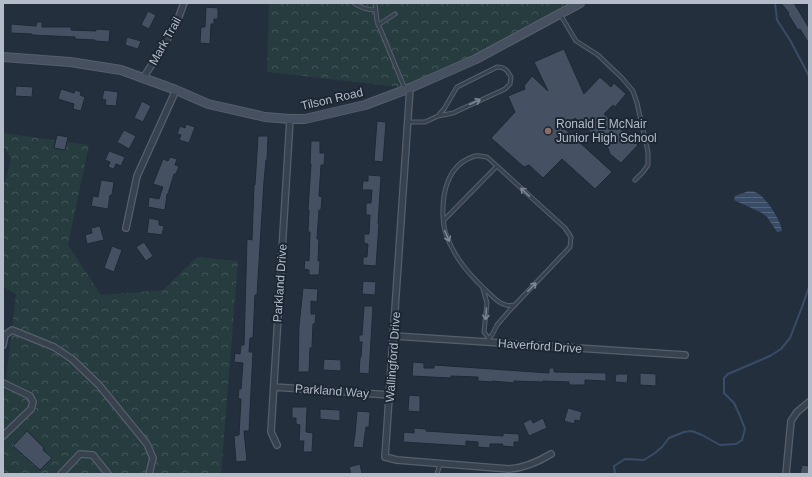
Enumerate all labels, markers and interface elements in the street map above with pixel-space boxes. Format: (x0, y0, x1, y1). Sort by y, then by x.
street label: Mark Trail (146, 15, 184, 67)
street label: Tilson Road (299, 85, 365, 113)
one-way arrow (469, 98, 481, 106)
place label: Ronald E McNair Junior High School (556, 117, 657, 145)
marker: Ronald E McNair Junior High School (543, 126, 553, 136)
one-way arrow (520, 187, 530, 197)
one-way arrow (444, 229, 452, 241)
street label: Parkland Drive (270, 243, 290, 323)
one-way arrow (527, 282, 536, 292)
one-way arrow (482, 307, 489, 320)
street label: Wallingford Drive (383, 311, 403, 403)
street label: Haverford Drive (498, 336, 583, 356)
street label: Parkland Way (294, 381, 370, 401)

